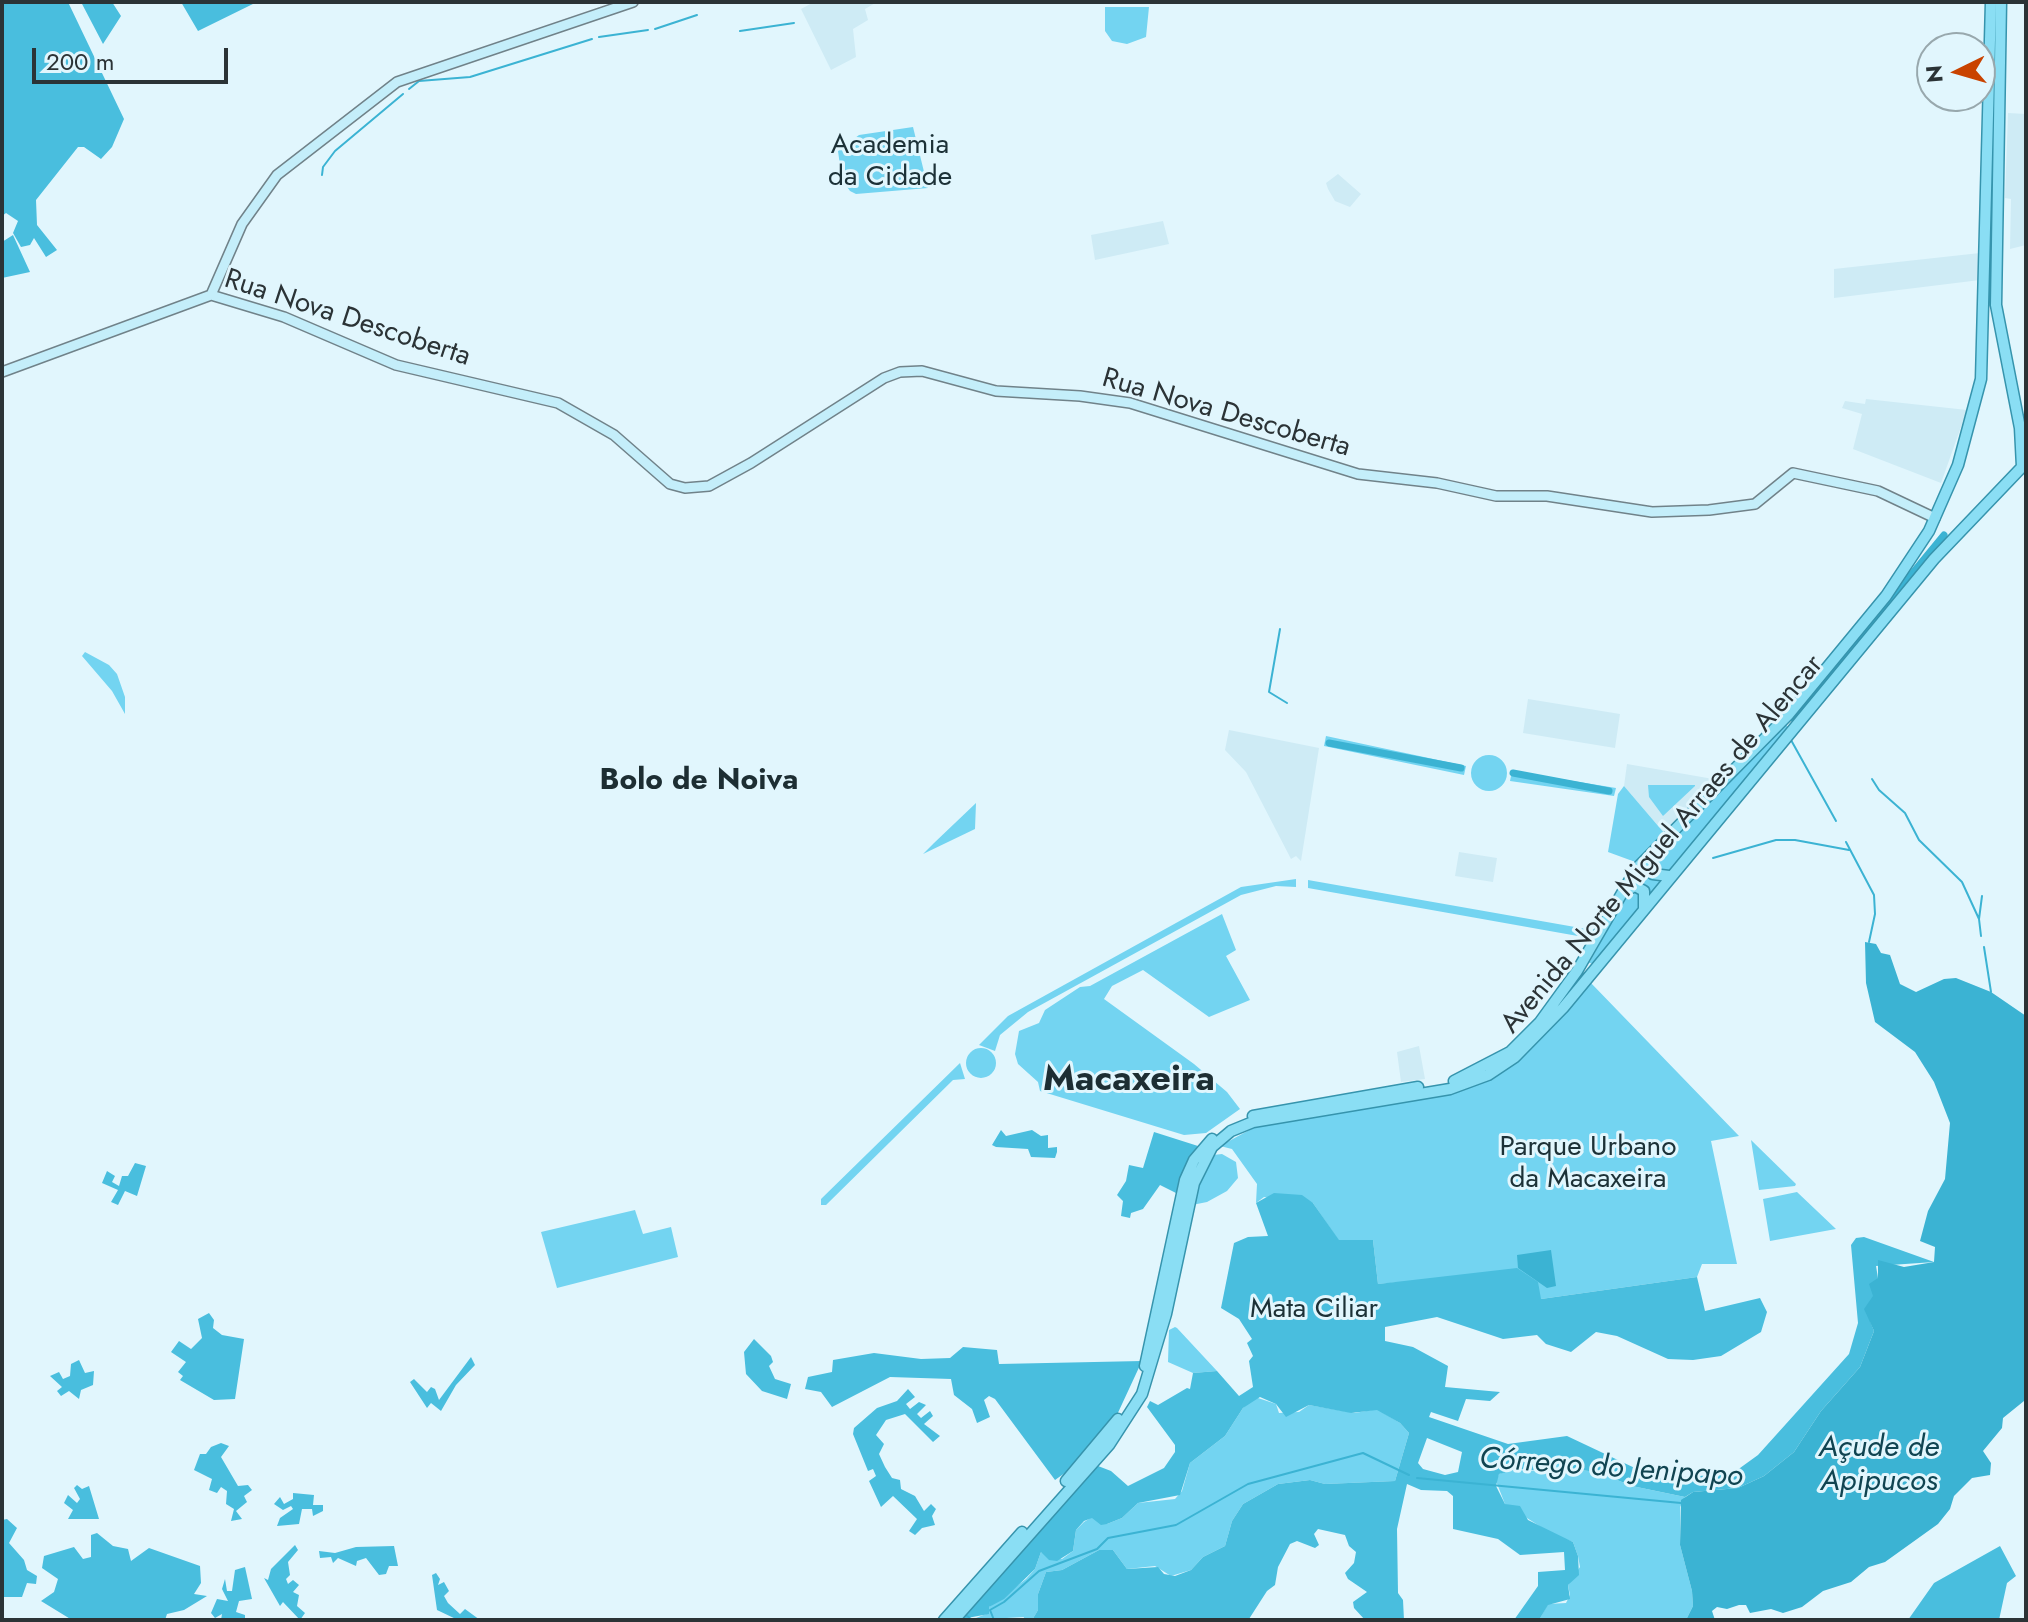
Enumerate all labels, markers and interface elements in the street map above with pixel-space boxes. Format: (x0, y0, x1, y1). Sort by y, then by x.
scale bar (36, 32, 232, 82)
north arrow (1916, 32, 1996, 112)
text: 200 m (46, 44, 114, 79)
text: N (1917, 64, 1951, 84)
park label: Academia da Cidade (828, 129, 952, 195)
street label: Rua Nova Descoberta (220, 263, 474, 375)
street label: Rua Nova Descoberta (1098, 362, 1354, 466)
street label: Avenida Norte Miguel Arraes de Alencar (1495, 649, 1831, 1041)
district label: Bolo de Noiva (600, 764, 798, 800)
district label: Macaxeira (1043, 1059, 1215, 1103)
park label: Parque Urbano da Macaxeira (1499, 1131, 1677, 1197)
park label: Mata Ciliar (1250, 1293, 1378, 1327)
water label: Açude de Apipucos (1819, 1431, 1939, 1502)
water label: Córrego do Jenipapo (1478, 1442, 1744, 1496)

